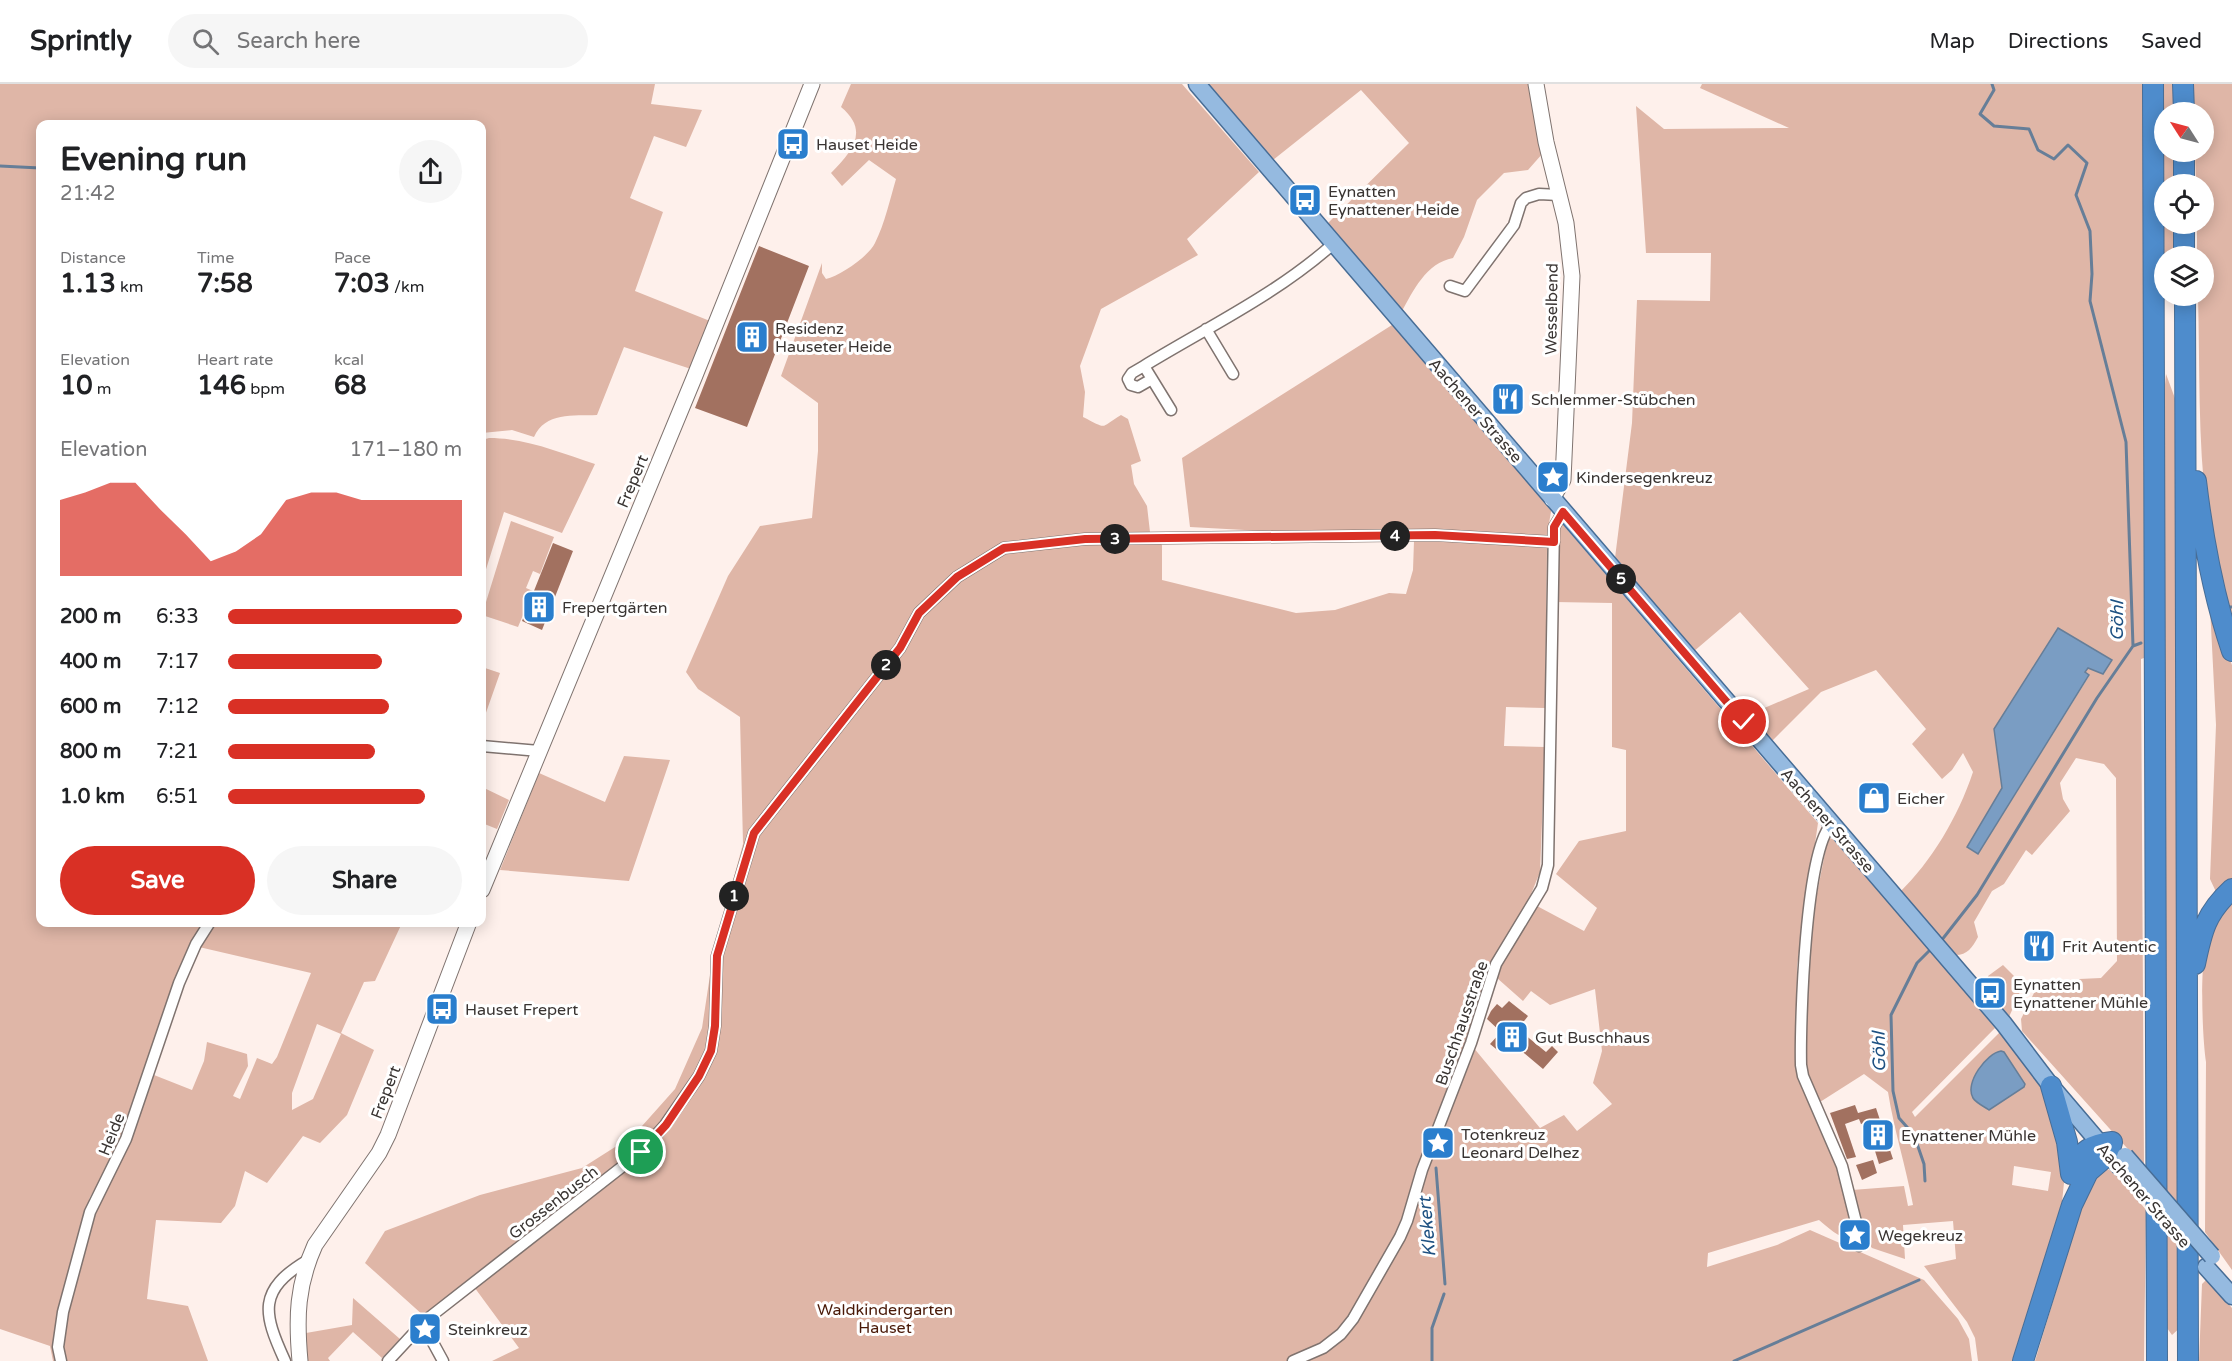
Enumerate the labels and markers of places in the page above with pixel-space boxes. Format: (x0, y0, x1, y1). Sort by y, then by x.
bus stop icon: Hauset Heide (775, 126, 811, 162)
place label: Hauset Heide (816, 135, 918, 155)
bus stop icon: Eynatten Eynattener Heide (1287, 182, 1323, 218)
place label: Eynatten Eynattener Heide (1328, 182, 1459, 220)
building icon: Residenz Hauseter Heide (734, 319, 770, 355)
place label: Residenz Hauseter Heide (775, 319, 892, 357)
restaurant icon: Schlemmer-Stübchen (1490, 381, 1526, 417)
place label: Schlemmer-Stübchen (1531, 390, 1695, 410)
place icon: Kindersegenkreuz (1535, 459, 1571, 495)
place label: Kindersegenkreuz (1576, 468, 1713, 488)
pin: 4 (1380, 521, 1410, 551)
pin: 3 (1100, 524, 1130, 554)
pin: 5 (1606, 564, 1636, 594)
building icon: Frepertgärten (521, 589, 557, 625)
place label: Frepertgärten (562, 598, 668, 618)
pin: 2 (871, 650, 901, 680)
pin (1718, 696, 1769, 747)
shop icon: Eicher (1856, 780, 1892, 816)
place label: Eicher (1897, 789, 1946, 809)
pin: 1 (719, 881, 749, 911)
restaurant icon: Frit Autentic (2021, 928, 2057, 964)
place label: Frit Autentic (2062, 937, 2156, 957)
bus stop icon: Eynatten Eynattener Mühle (1972, 975, 2008, 1011)
place label: Eynatten Eynattener Mühle (2013, 975, 2148, 1013)
bus stop icon: Hauset Frepert (424, 991, 460, 1027)
place label: Hauset Frepert (465, 1000, 578, 1020)
building icon: Gut Buschhaus (1494, 1019, 1530, 1055)
place label: Gut Buschhaus (1535, 1028, 1650, 1048)
building icon: Eynattener Mühle (1860, 1117, 1896, 1153)
place icon: Totenkreuz Leonard Delhez (1420, 1125, 1456, 1161)
place label: Totenkreuz Leonard Delhez (1461, 1125, 1579, 1163)
pin (615, 1126, 666, 1177)
place label: Eynattener Mühle (1901, 1126, 2036, 1146)
place icon: Wegekreuz (1837, 1217, 1873, 1253)
place label: Wegekreuz (1878, 1226, 1963, 1246)
place icon: Steinkreuz (407, 1311, 443, 1347)
place label: Steinkreuz (448, 1320, 528, 1340)

